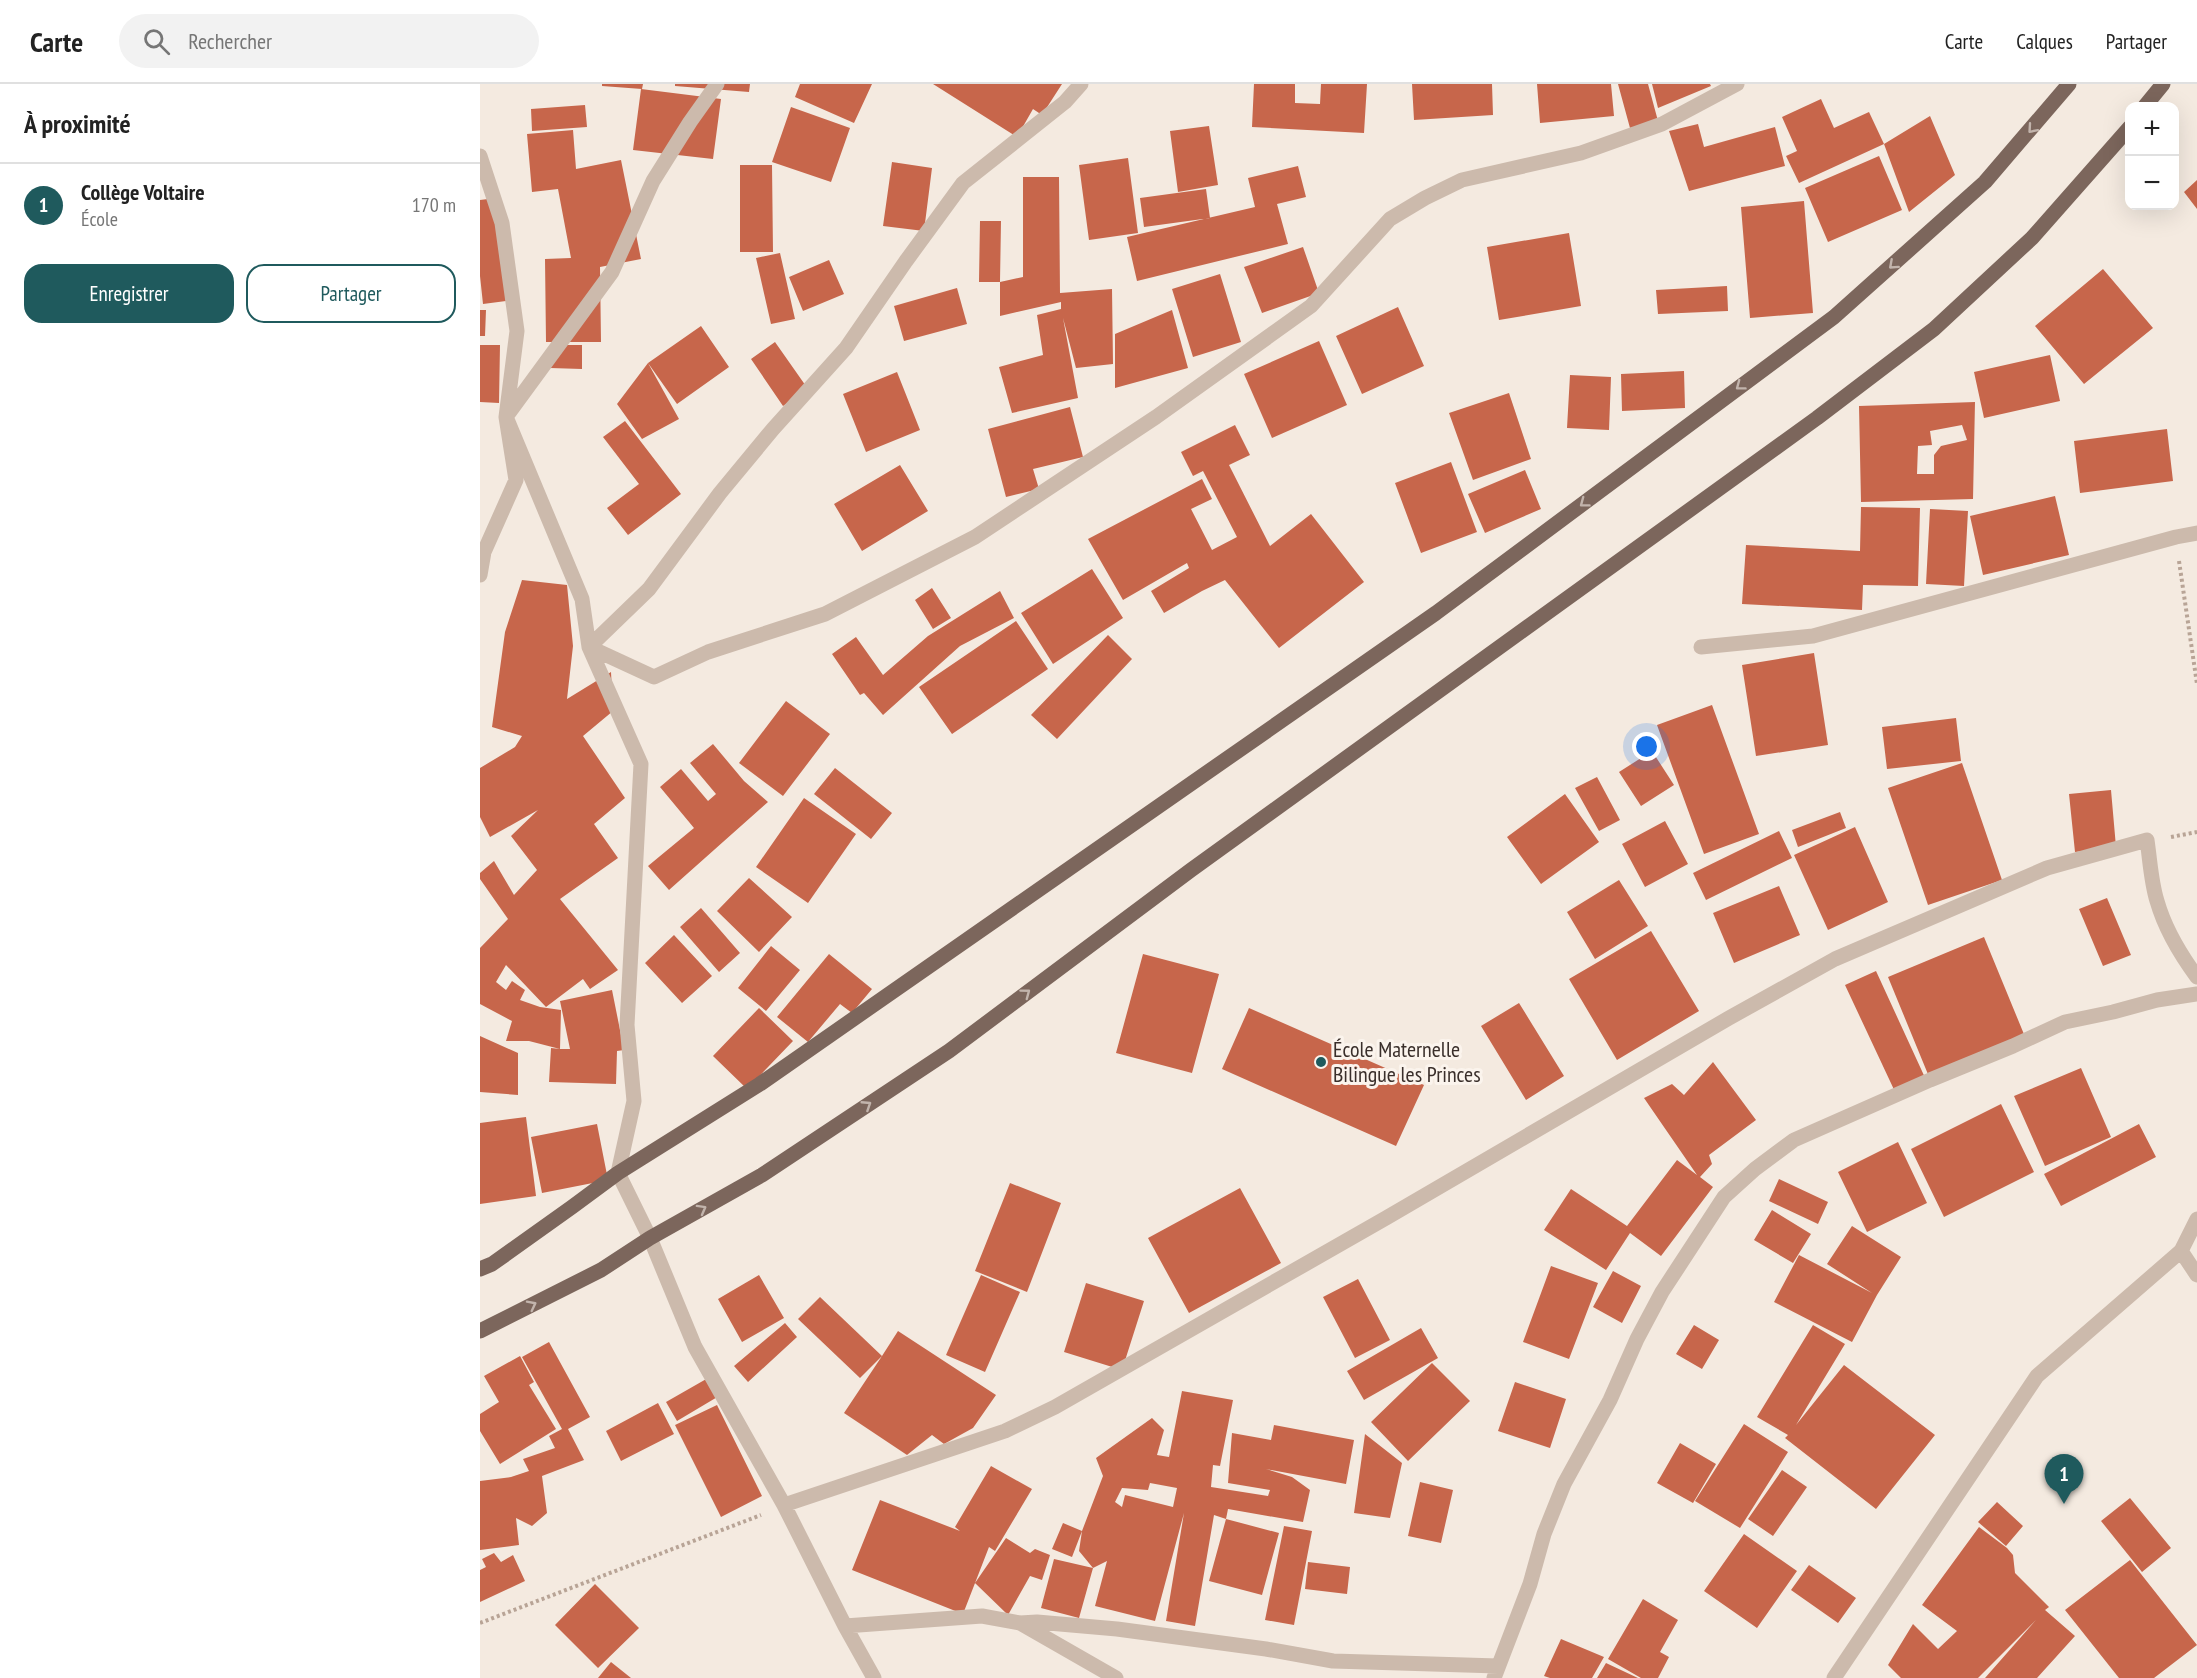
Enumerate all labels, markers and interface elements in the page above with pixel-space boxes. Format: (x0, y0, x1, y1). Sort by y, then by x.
search box (119, 14, 539, 68)
text: Carte (30, 23, 83, 60)
icon: search (140, 25, 173, 58)
text: Rechercher (188, 27, 272, 55)
text: Carte (1945, 28, 1983, 55)
text: Calques (2016, 28, 2073, 55)
text: Partager (2106, 28, 2167, 55)
map controls (2125, 102, 2179, 210)
button: + (2125, 102, 2179, 156)
text: À proximité (24, 107, 131, 140)
one-way arrow (2028, 122, 2039, 133)
button: − (2125, 156, 2179, 210)
text: Collège Voltaire (81, 178, 205, 206)
text: 1 (39, 192, 48, 218)
text: 170 m (412, 192, 456, 218)
text: École (81, 206, 118, 232)
one-way arrow (1889, 258, 1899, 269)
button: Enregistrer (24, 264, 234, 323)
button: Partager (246, 264, 456, 323)
one-way arrow (1736, 379, 1747, 390)
one-way arrow (1579, 495, 1590, 506)
your location (1632, 732, 1661, 761)
one-way arrow (1020, 989, 1031, 1000)
place label: École Maternelle Bilingue les Princes (1333, 1035, 1481, 1088)
marker: École Maternelle Bilingue les Princes (1314, 1055, 1328, 1069)
one-way arrow (860, 1101, 871, 1112)
one-way arrow (696, 1205, 706, 1216)
one-way arrow (526, 1300, 537, 1312)
pin: 1 (2044, 1454, 2084, 1504)

